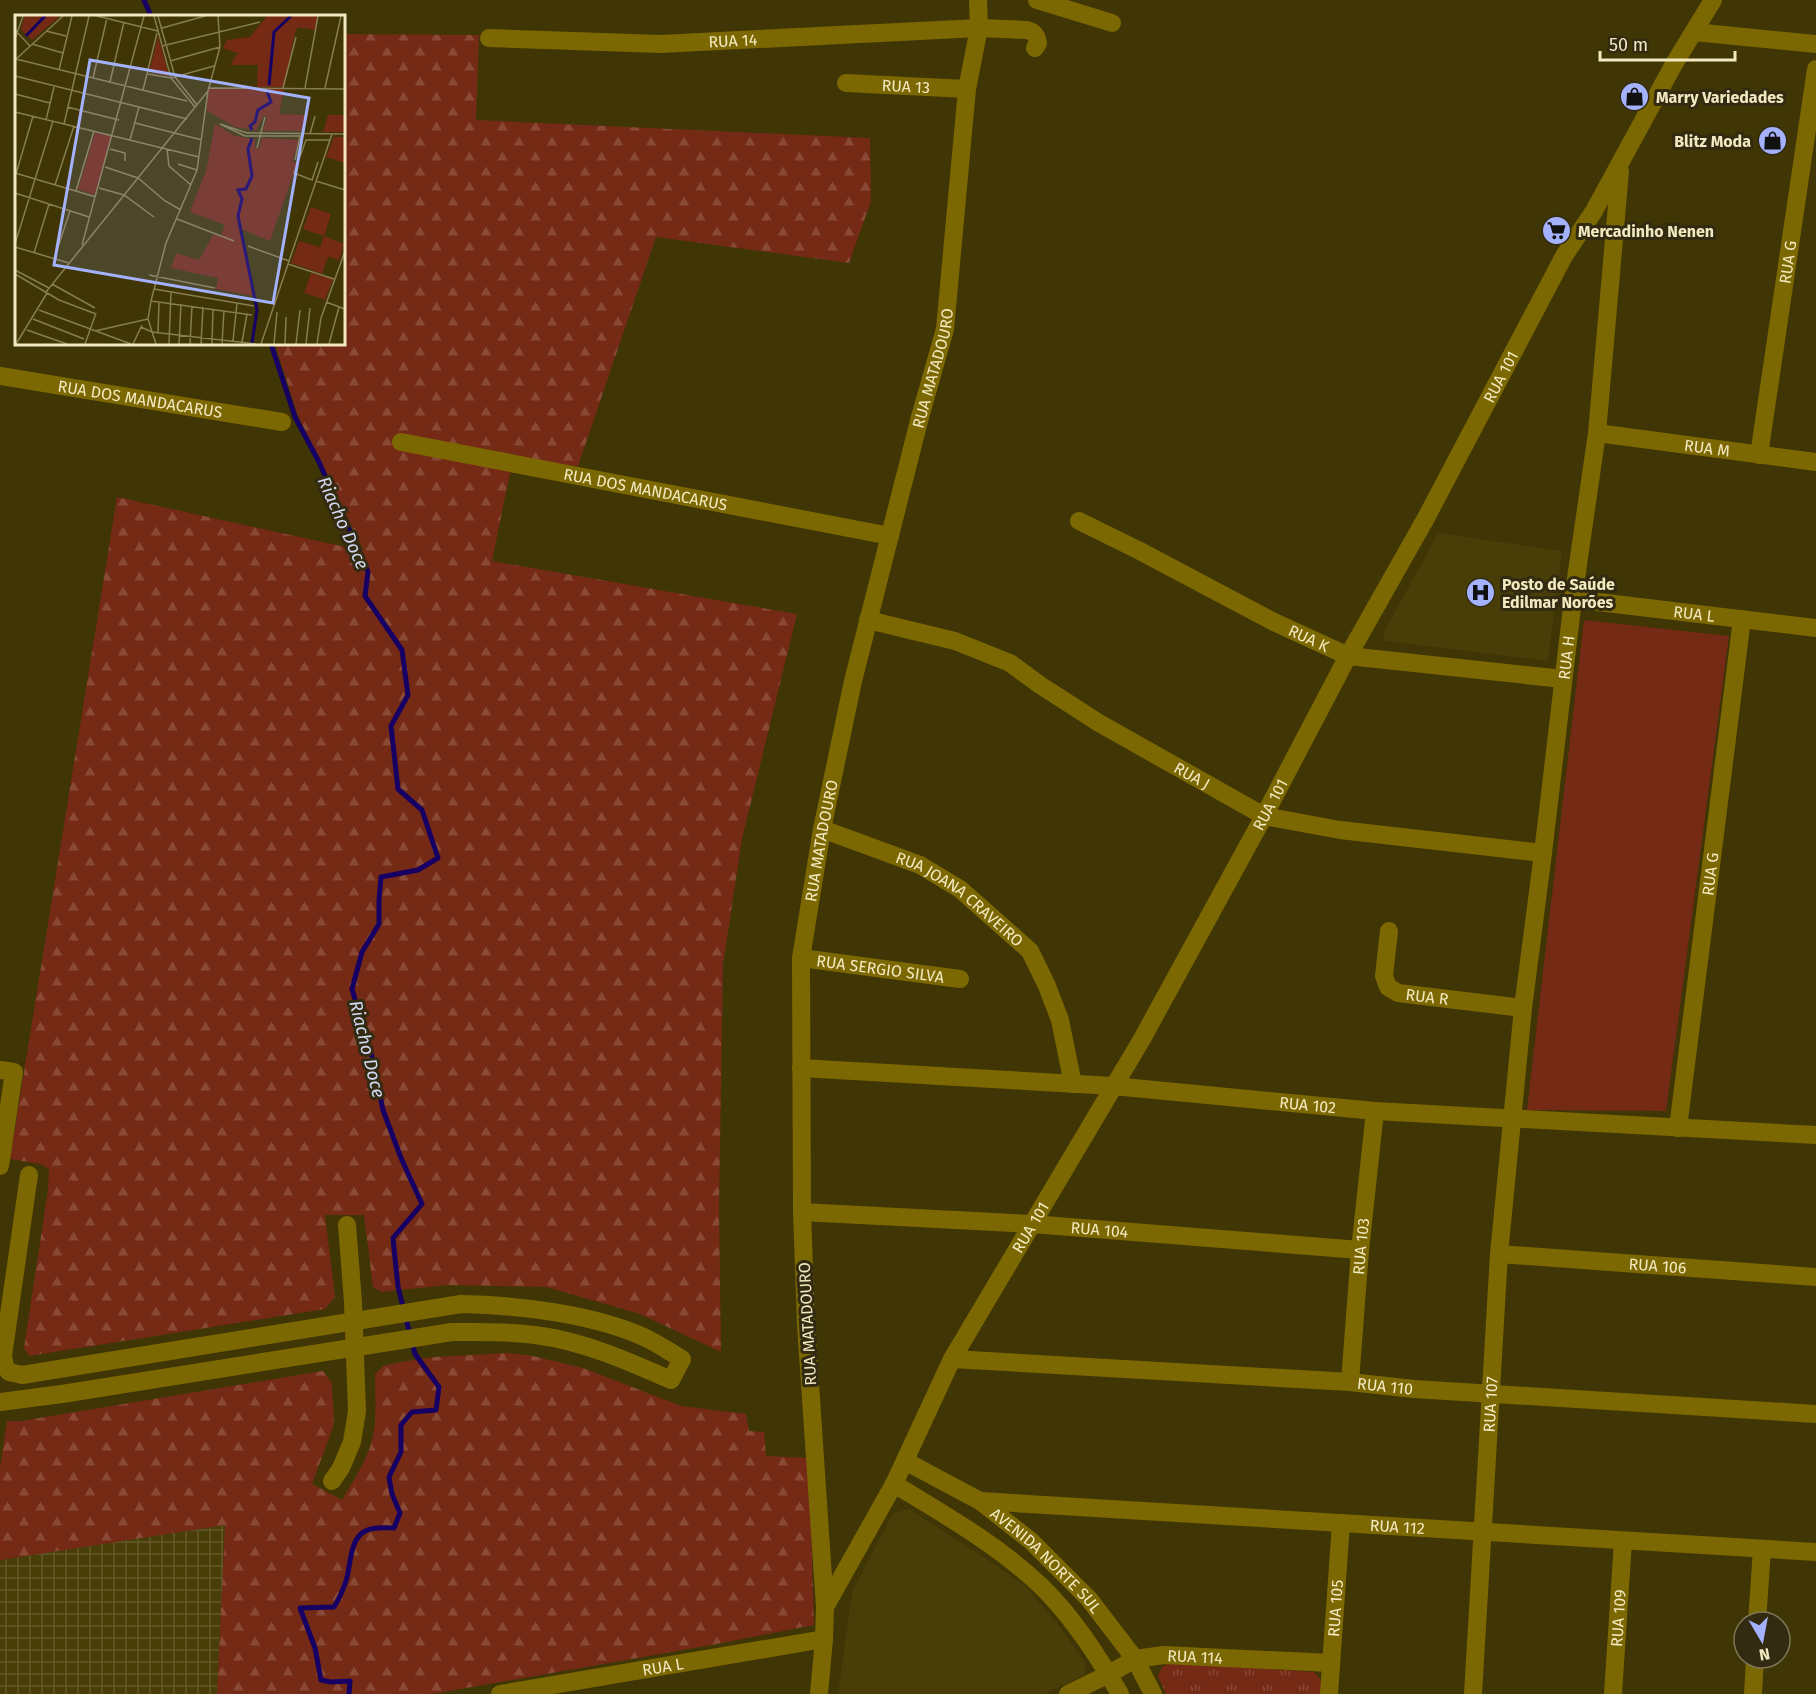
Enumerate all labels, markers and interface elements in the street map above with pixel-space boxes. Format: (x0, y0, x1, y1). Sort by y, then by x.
inset map (15, 15, 345, 345)
scale bar (1600, 24, 1735, 62)
street label: RUA 14 (708, 30, 758, 52)
text: 50 m (1609, 34, 1648, 56)
street label: RUA 13 (881, 76, 931, 97)
shop icon: Marry Variedades (1619, 81, 1651, 113)
place label: Marry Variedades (1656, 88, 1784, 107)
shop icon: Blitz Moda (1756, 125, 1788, 157)
place label: Blitz Moda (1674, 132, 1751, 151)
supermarket icon: Mercadinho Nenen (1541, 215, 1573, 247)
place label: Mercadinho Nenen (1578, 222, 1714, 241)
street label: RUA G (1775, 239, 1801, 285)
street label: RUA MATADOURO (909, 307, 957, 430)
street label: RUA 101 (1479, 348, 1522, 406)
street label: RUA DOS MANDACARUS (56, 377, 224, 422)
street label: RUA M (1683, 436, 1731, 460)
street label: RUA DOS MANDACARUS (562, 464, 729, 515)
water label: Riacho Doce (313, 473, 373, 573)
place label: Posto de Saúde Edilmar Norões (1502, 575, 1615, 612)
hospital icon: Posto de Saúde Edilmar Norões (1465, 577, 1497, 609)
street label: RUA L (1672, 602, 1716, 626)
street label: RUA K (1285, 621, 1333, 656)
street label: RUA H (1555, 635, 1579, 681)
street label: RUA J (1171, 758, 1213, 794)
street label: RUA 101 (1249, 776, 1292, 834)
street label: RUA MATADOURO (801, 778, 842, 903)
street label: RUA JOANA CRAVEIRO (893, 848, 1027, 951)
street label: RUA G (1698, 851, 1723, 897)
street label: RUA SERGIO SILVA (815, 951, 946, 987)
street label: RUA R (1405, 985, 1450, 1009)
water label: Riacho Doce (344, 998, 390, 1100)
street label: RUA 102 (1278, 1093, 1337, 1117)
street label: RUA 101 (1008, 1199, 1053, 1256)
street label: RUA 103 (1349, 1217, 1373, 1276)
street label: RUA 104 (1070, 1218, 1129, 1242)
street label: RUA 106 (1628, 1254, 1687, 1278)
street label: RUA MATADOURO (795, 1262, 820, 1386)
street label: RUA 110 (1356, 1374, 1414, 1399)
street label: RUA 107 (1479, 1376, 1502, 1433)
street label: AVENIDA NORTE SUL (987, 1504, 1105, 1617)
street label: RUA 112 (1369, 1516, 1425, 1538)
street label: RUA 105 (1324, 1579, 1347, 1638)
street label: RUA 109 (1607, 1589, 1630, 1648)
north arrow (1732, 1610, 1792, 1670)
text: N (1758, 1644, 1771, 1665)
street label: RUA 114 (1167, 1646, 1224, 1668)
street label: RUA L (641, 1654, 685, 1680)

